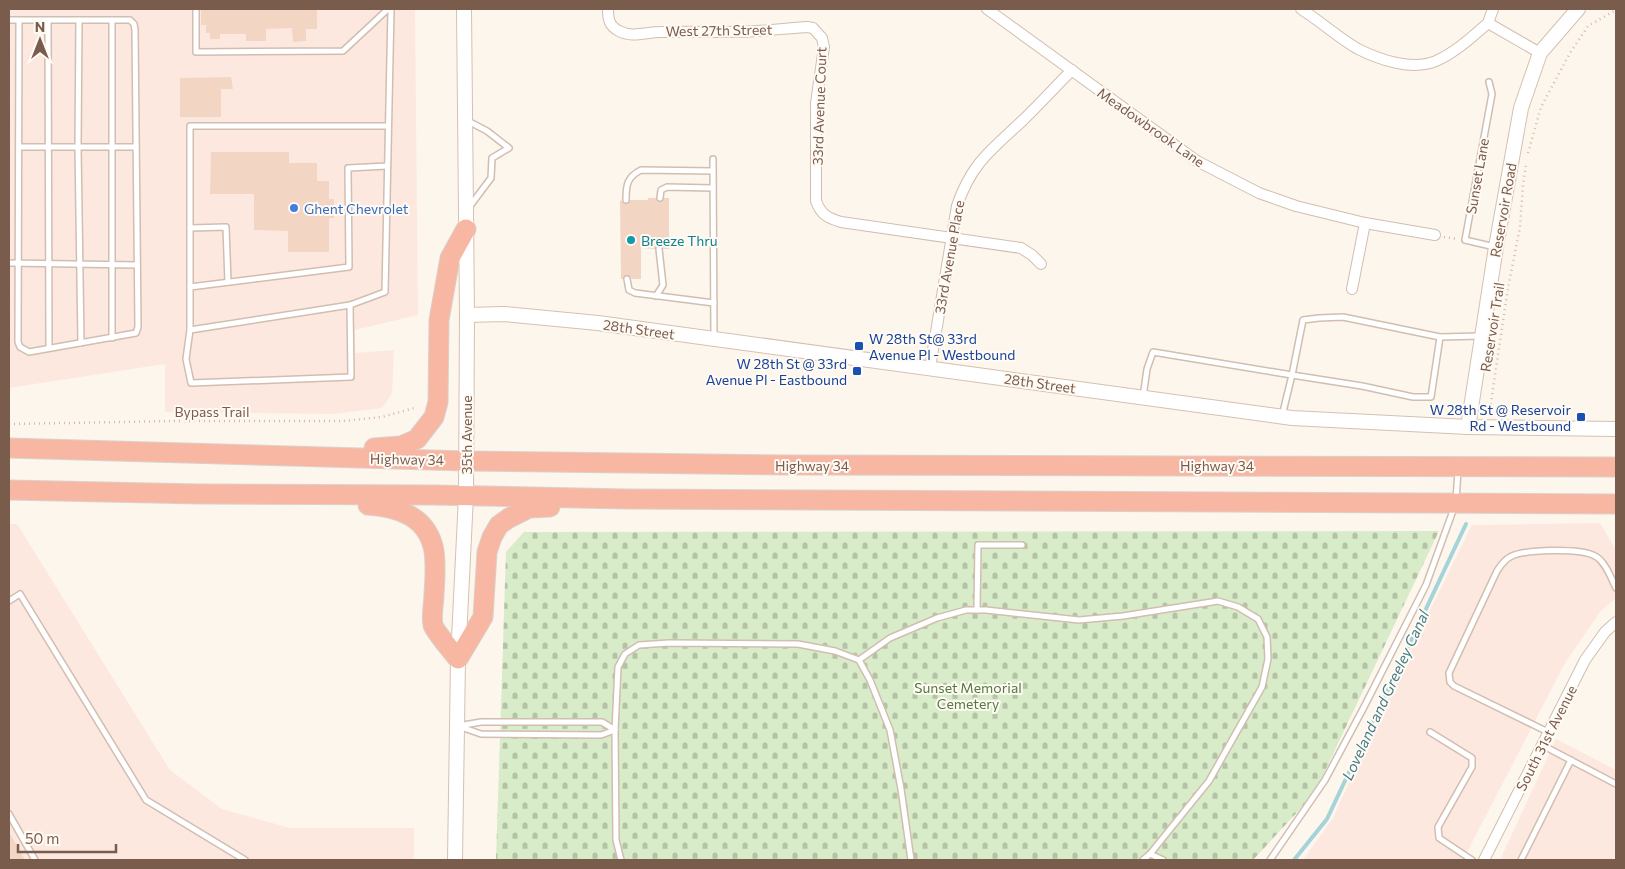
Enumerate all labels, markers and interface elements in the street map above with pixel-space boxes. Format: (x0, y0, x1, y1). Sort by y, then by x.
north arrow (15, 15, 65, 65)
text: N (35, 18, 45, 35)
street label: West 27th Street (666, 21, 773, 39)
street label: 33rd Avenue Court (808, 46, 830, 166)
street label: Meadowbrook Lane (1094, 84, 1208, 170)
street label: Sunset Lane (1462, 137, 1492, 215)
street label: Reservoir Road (1486, 161, 1520, 259)
street label: 33rd Avenue Place (931, 199, 967, 315)
place label: Ghent Chevrolet (304, 200, 409, 217)
marker: Ghent Chevrolet (288, 202, 300, 214)
place label: Breeze Thru (641, 232, 718, 249)
marker: Breeze Thru (625, 234, 637, 246)
street label: Reservoir Trail (1477, 281, 1507, 373)
street label: 28th Street (602, 316, 676, 342)
place label: W 28th St@ 33rd Avenue Pl - Westbound (869, 330, 1015, 363)
marker: W 28th St@ 33rd Avenue Pl - Westbound (853, 340, 865, 352)
place label: W 28th St @ 33rd Avenue Pl - Eastbound (706, 355, 847, 388)
marker: W 28th St @ 33rd Avenue Pl - Eastbound (851, 365, 863, 377)
street label: 28th Street (1003, 370, 1077, 396)
street label: 35th Avenue (458, 395, 475, 475)
place label: W 28th St @ Reservoir Rd - Westbound (1430, 401, 1571, 434)
street label: Bypass Trail (175, 403, 249, 420)
marker: W 28th St @ Reservoir Rd - Westbound (1575, 411, 1587, 423)
street label: Highway 34 (370, 450, 445, 468)
street label: Highway 34 (775, 457, 850, 474)
street label: Highway 34 (1180, 457, 1255, 474)
water label: Loveland and Greeley Canal (1338, 606, 1433, 783)
park label: Sunset Memorial Cemetery (914, 679, 1022, 712)
street label: South 31st Avenue (1512, 682, 1580, 794)
scale bar (18, 822, 115, 854)
text: 50 m (25, 829, 59, 847)

